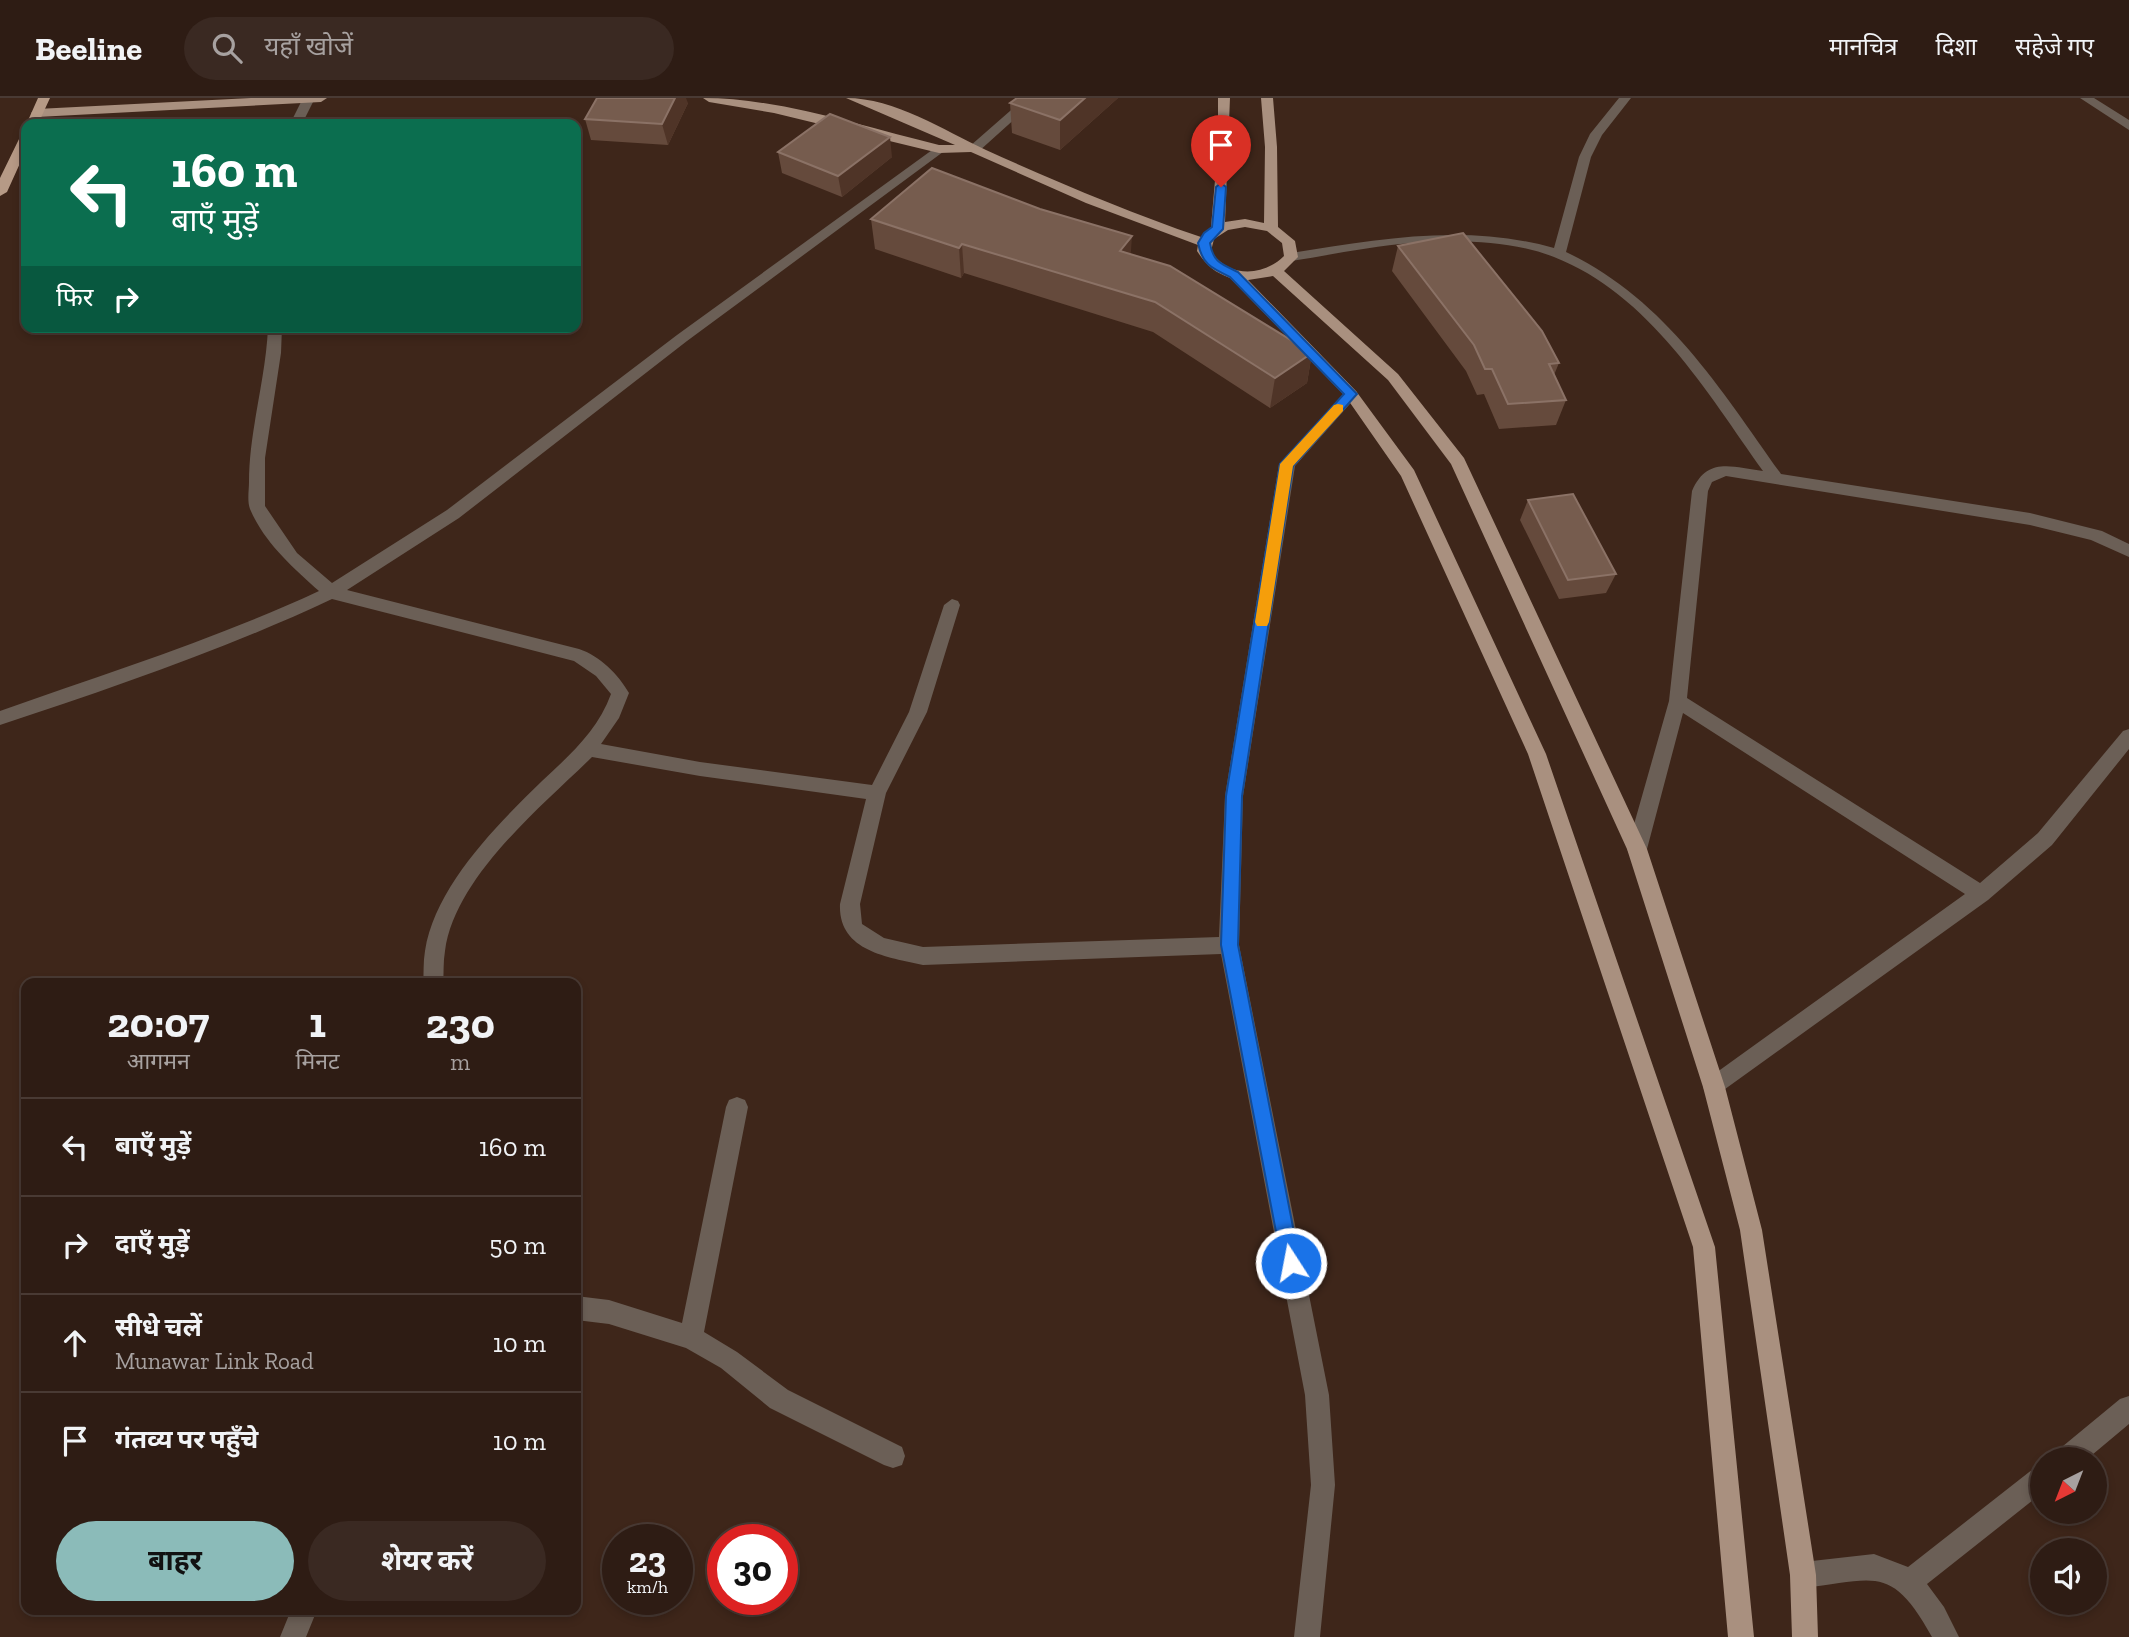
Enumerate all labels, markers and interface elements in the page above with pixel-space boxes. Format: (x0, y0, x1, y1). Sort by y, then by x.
search box (184, 17, 674, 80)
text: Beeline (35, 29, 142, 68)
icon: search (208, 29, 246, 67)
text: यहाँ खोजें (264, 30, 353, 62)
text: मानचित्र (1829, 32, 1897, 61)
text: दिशा (1935, 32, 1977, 61)
text: सहेजे गए (2015, 32, 2094, 61)
pin (1191, 115, 1251, 187)
icon: arrive (1202, 126, 1240, 164)
text: 160 m (171, 141, 297, 200)
icon: left (56, 147, 147, 238)
text: बाएँ मुड़ें (171, 201, 259, 239)
icon: right (107, 280, 145, 318)
text: फिर (56, 281, 93, 313)
text: 20:07 (107, 997, 209, 1048)
text: 1 (309, 997, 326, 1048)
text: 230 (426, 998, 495, 1049)
text: आगमन (127, 1047, 190, 1075)
text: मिनट (295, 1047, 340, 1075)
text: m (450, 1048, 470, 1076)
icon: left (56, 1128, 94, 1166)
text: बाएँ मुड़ें (115, 1129, 191, 1161)
text: 160 m (479, 1131, 546, 1163)
icon: right (56, 1226, 94, 1264)
position arrow (1254, 1226, 1328, 1300)
text: दाएँ मुड़ें (115, 1227, 190, 1259)
text: 50 m (489, 1229, 546, 1261)
text: सीधे चलें (115, 1311, 202, 1343)
icon: ahead (56, 1324, 94, 1362)
text: 10 m (493, 1327, 546, 1359)
text: Munawar Link Road (115, 1347, 314, 1375)
icon: arrive (56, 1422, 94, 1460)
text: गंतव्य पर पहुँचे (115, 1423, 258, 1455)
text: 10 m (493, 1425, 546, 1457)
north arrow (2030, 1447, 2107, 1524)
map controls (2030, 1447, 2107, 1615)
button: बाहर (56, 1521, 294, 1601)
button: शेयर करें (308, 1521, 546, 1601)
speed limit sign: 30 (707, 1524, 798, 1615)
button: sound (2030, 1538, 2107, 1615)
text: 23 (629, 1539, 666, 1581)
text: km/h (627, 1576, 668, 1598)

